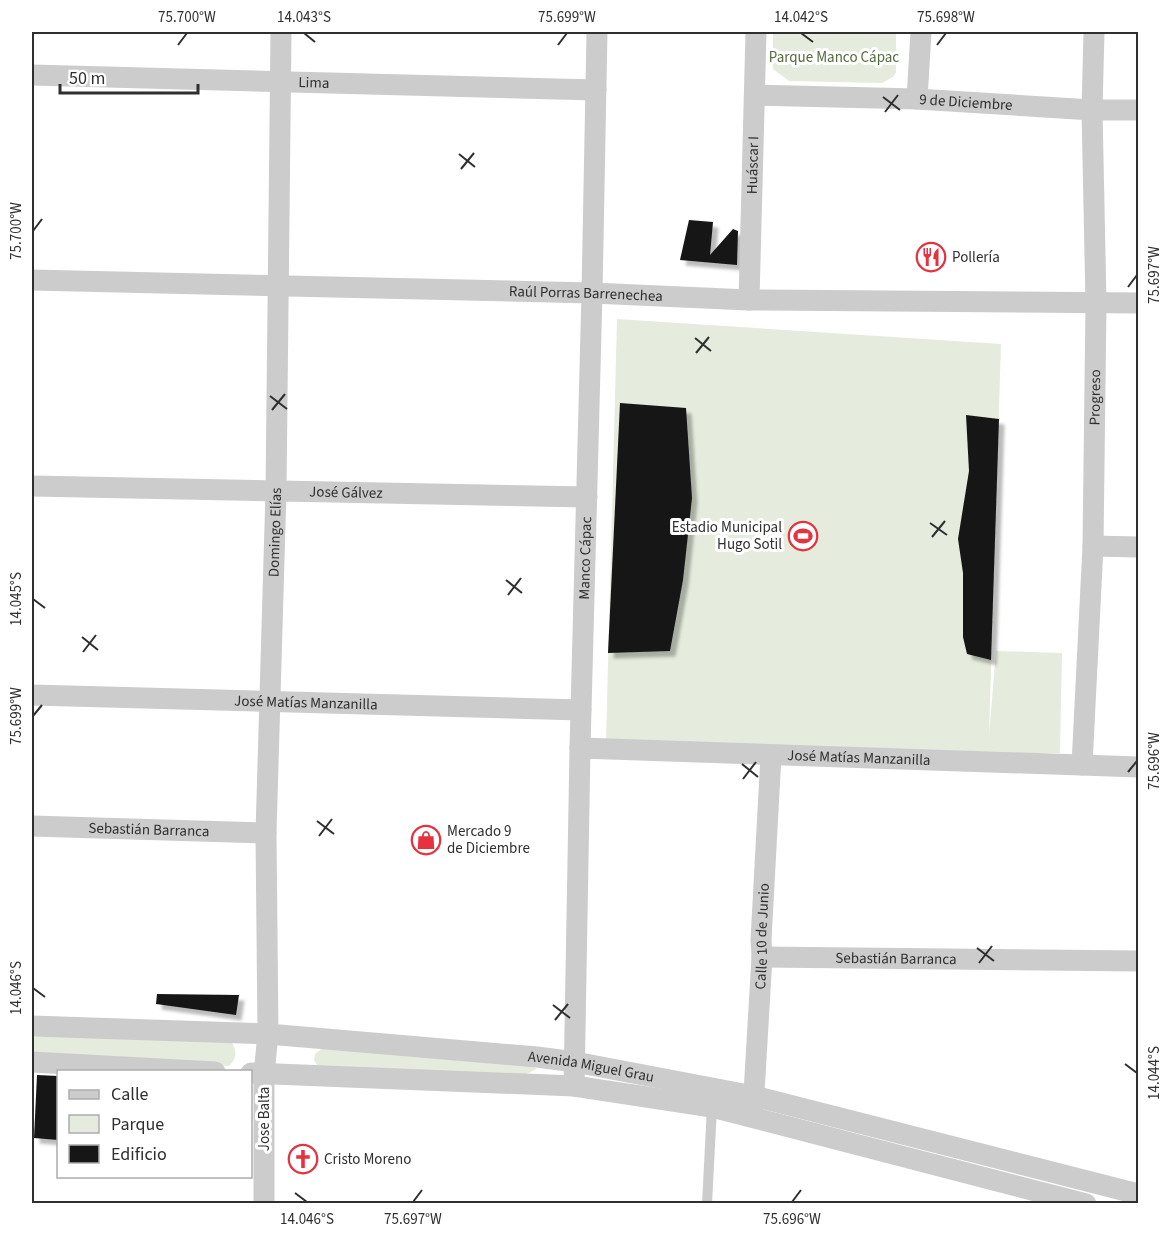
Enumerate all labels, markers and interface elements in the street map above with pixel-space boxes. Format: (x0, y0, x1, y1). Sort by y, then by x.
text: 75.700°W (158, 7, 216, 28)
text: 14.043°S (277, 7, 331, 28)
text: 75.699°W (538, 7, 596, 28)
text: 14.042°S (774, 7, 828, 28)
text: 75.698°W (917, 7, 975, 28)
park label: Parque Manco Cápac (769, 47, 899, 68)
scale bar (60, 57, 198, 95)
text: 50 m (69, 66, 105, 91)
street label: Lima (298, 72, 330, 94)
street label: 9 de Diciembre (919, 89, 1013, 116)
street label: Huáscar I (742, 136, 764, 194)
text: 75.700°W (6, 202, 27, 260)
restaurant icon: Pollería (915, 241, 947, 273)
text: 75.697°W (1144, 246, 1165, 304)
place label: Pollería (952, 247, 1000, 268)
street label: Raúl Porras Barrenechea (509, 281, 663, 307)
street label: Progreso (1084, 369, 1106, 426)
street label: José Gálvez (309, 481, 383, 504)
street label: Domingo Elías (263, 487, 287, 577)
street label: Manco Cápac (574, 516, 597, 600)
place label: Estadio Municipal Hugo Sotil (672, 517, 782, 555)
sports icon: Estadio Municipal Hugo Sotil (787, 520, 819, 552)
text: 14.045°S (6, 572, 27, 626)
text: 75.699°W (6, 687, 27, 745)
street label: José Matías Manzanilla (234, 691, 378, 715)
text: 75.696°W (1144, 732, 1165, 790)
street label: José Matías Manzanilla (787, 745, 931, 771)
street label: Sebastián Barranca (88, 818, 210, 842)
place label: Mercado 9 de Diciembre (447, 821, 530, 859)
shop icon: Mercado 9 de Diciembre (410, 824, 442, 856)
street label: Calle 10 de Junio (750, 883, 775, 990)
street label: Sebastián Barranca (835, 948, 957, 970)
text: 14.046°S (6, 961, 27, 1015)
street label: Avenida Miguel Grau (527, 1046, 656, 1088)
text: 14.044°S (1144, 1046, 1165, 1100)
legend (57, 1070, 252, 1178)
text: Calle (111, 1082, 149, 1107)
street label: Jose Balta (254, 1087, 275, 1151)
text: Parque (111, 1112, 164, 1137)
text: Edificio (111, 1142, 167, 1167)
church icon: Cristo Moreno (287, 1143, 319, 1175)
place label: Cristo Moreno (324, 1149, 411, 1170)
text: 14.046°S (280, 1209, 334, 1230)
text: 75.697°W (384, 1209, 442, 1230)
text: 75.696°W (763, 1209, 821, 1230)

